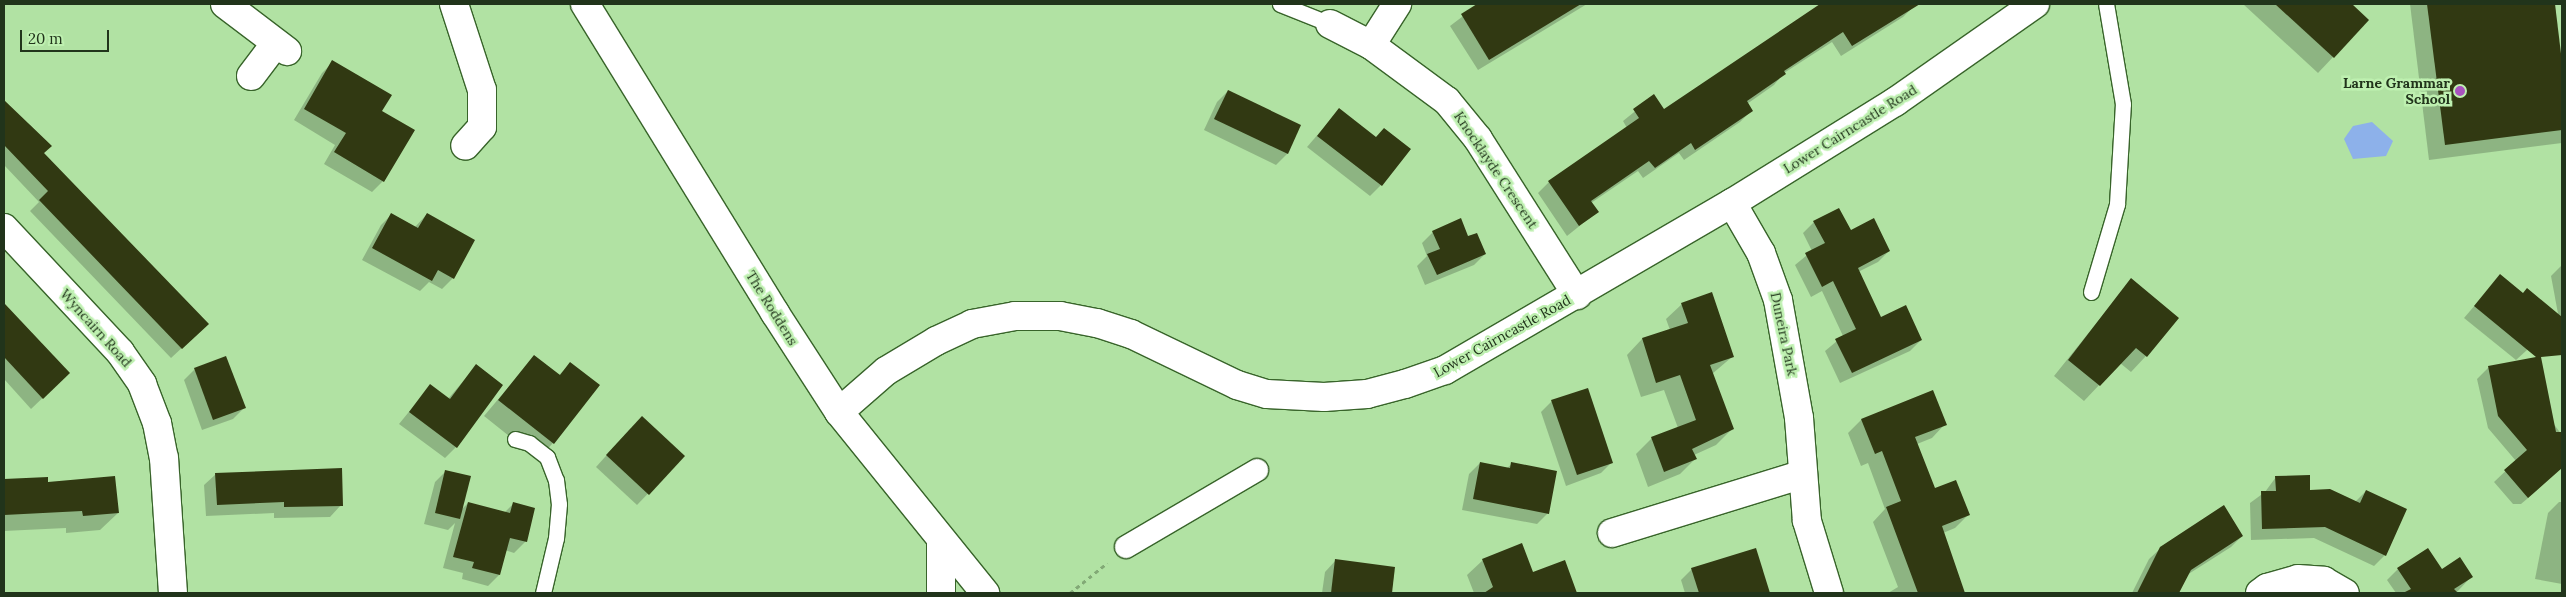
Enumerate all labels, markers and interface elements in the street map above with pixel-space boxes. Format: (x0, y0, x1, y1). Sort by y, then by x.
scale bar (22, 20, 111, 52)
text: 20 m (28, 29, 63, 48)
place label: Larne Grammar School (2343, 75, 2450, 108)
street label: Lower Cairncastle Road (1780, 81, 1920, 177)
marker: Larne Grammar School (2454, 85, 2466, 97)
street label: Knocklayde Crescent (1451, 108, 1541, 232)
street label: The Roddens (742, 268, 802, 348)
street label: Wyncairn Road (57, 286, 135, 370)
street label: Lower Cairncastle Road (1431, 291, 1573, 381)
street label: Duneira Park (1767, 291, 1801, 377)

